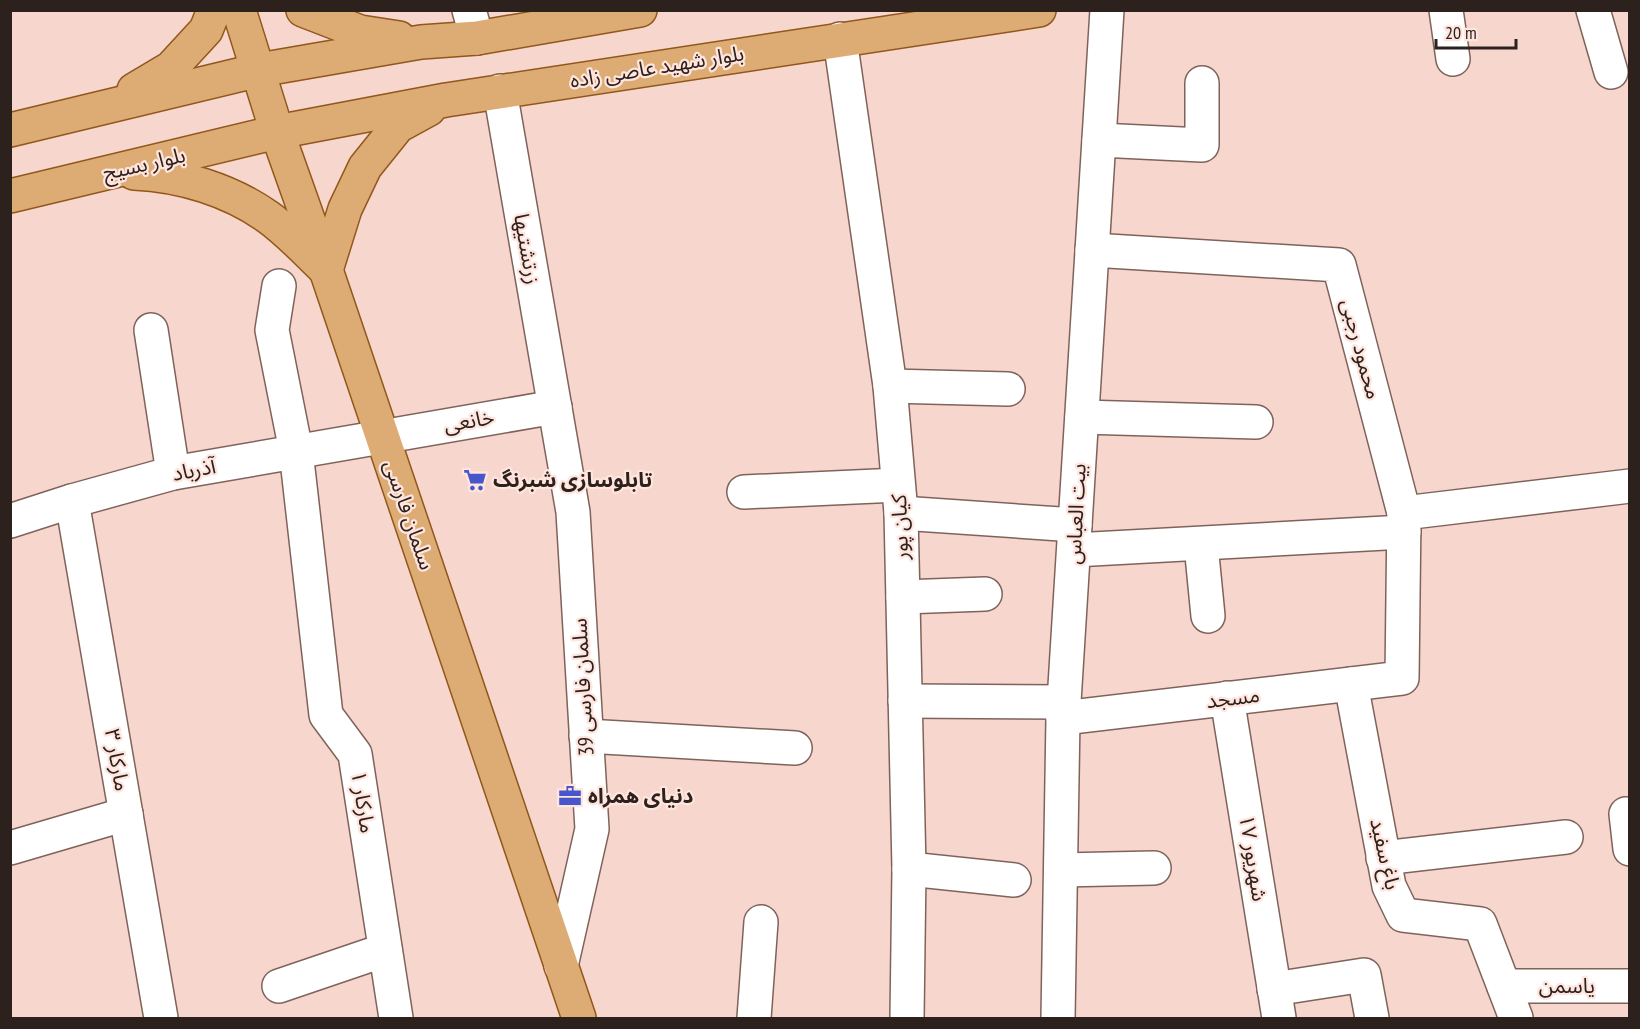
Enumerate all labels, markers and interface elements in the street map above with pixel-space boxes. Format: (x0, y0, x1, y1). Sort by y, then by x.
scale bar (1436, 12, 1516, 50)
text: 20 m (1445, 21, 1477, 44)
street label: بلوار شهید عاصی زاده (568, 39, 746, 94)
street label: بلوار بسیج (100, 141, 188, 188)
street label: زرتشتیها (508, 211, 547, 286)
street label: محمود رجبی (1335, 296, 1388, 402)
street label: خانعی (442, 403, 496, 438)
street label: آذرباد (170, 452, 219, 487)
street label: سلمان فارسی (378, 456, 441, 573)
street label: بیت العباس (1059, 463, 1092, 565)
place label: تابلوسازی شبرنگ (493, 466, 653, 493)
supermarket icon: تابلوسازی شبرنگ (462, 467, 488, 493)
street label: کیان پور (885, 494, 914, 561)
street label: سلمان فارسی 39 (565, 618, 600, 756)
street label: مسجد (1205, 681, 1261, 714)
street label: مارکار ۳ (99, 727, 136, 793)
street label: مارکار ۱ (345, 769, 382, 835)
place label: دنیای همراه (588, 782, 694, 809)
office icon: دنیای همراه (557, 783, 583, 809)
street label: ۱۷ شهریور (1233, 813, 1274, 903)
street label: باغ سفید (1362, 815, 1407, 893)
street label: یاسمن (1539, 972, 1595, 999)

